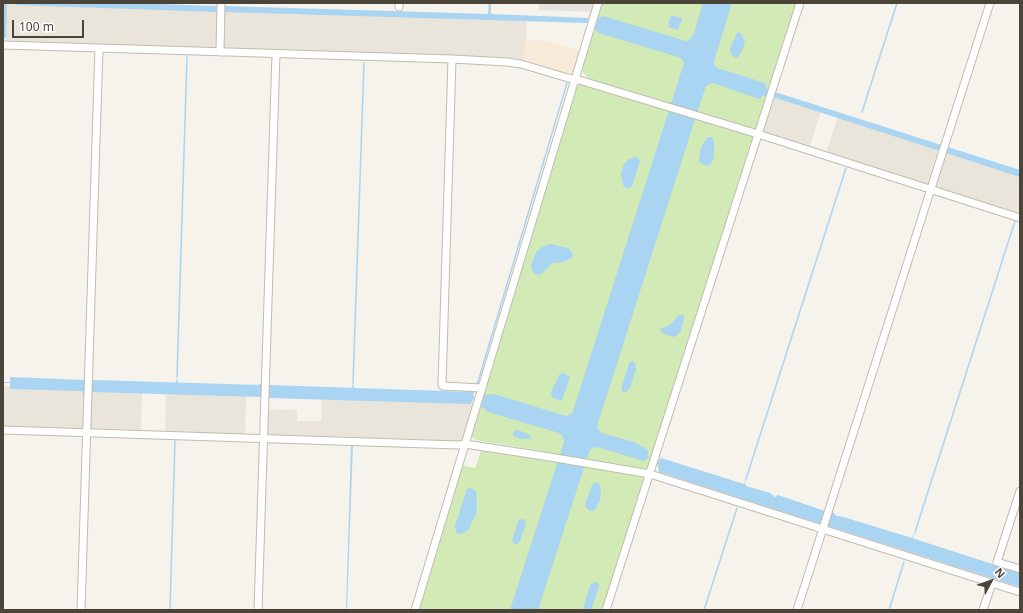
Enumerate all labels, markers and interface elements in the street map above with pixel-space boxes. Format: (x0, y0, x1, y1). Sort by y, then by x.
scale bar (14, 12, 86, 38)
text: 100 m (19, 18, 54, 35)
north arrow (971, 561, 1011, 601)
text: N (992, 564, 1009, 581)

